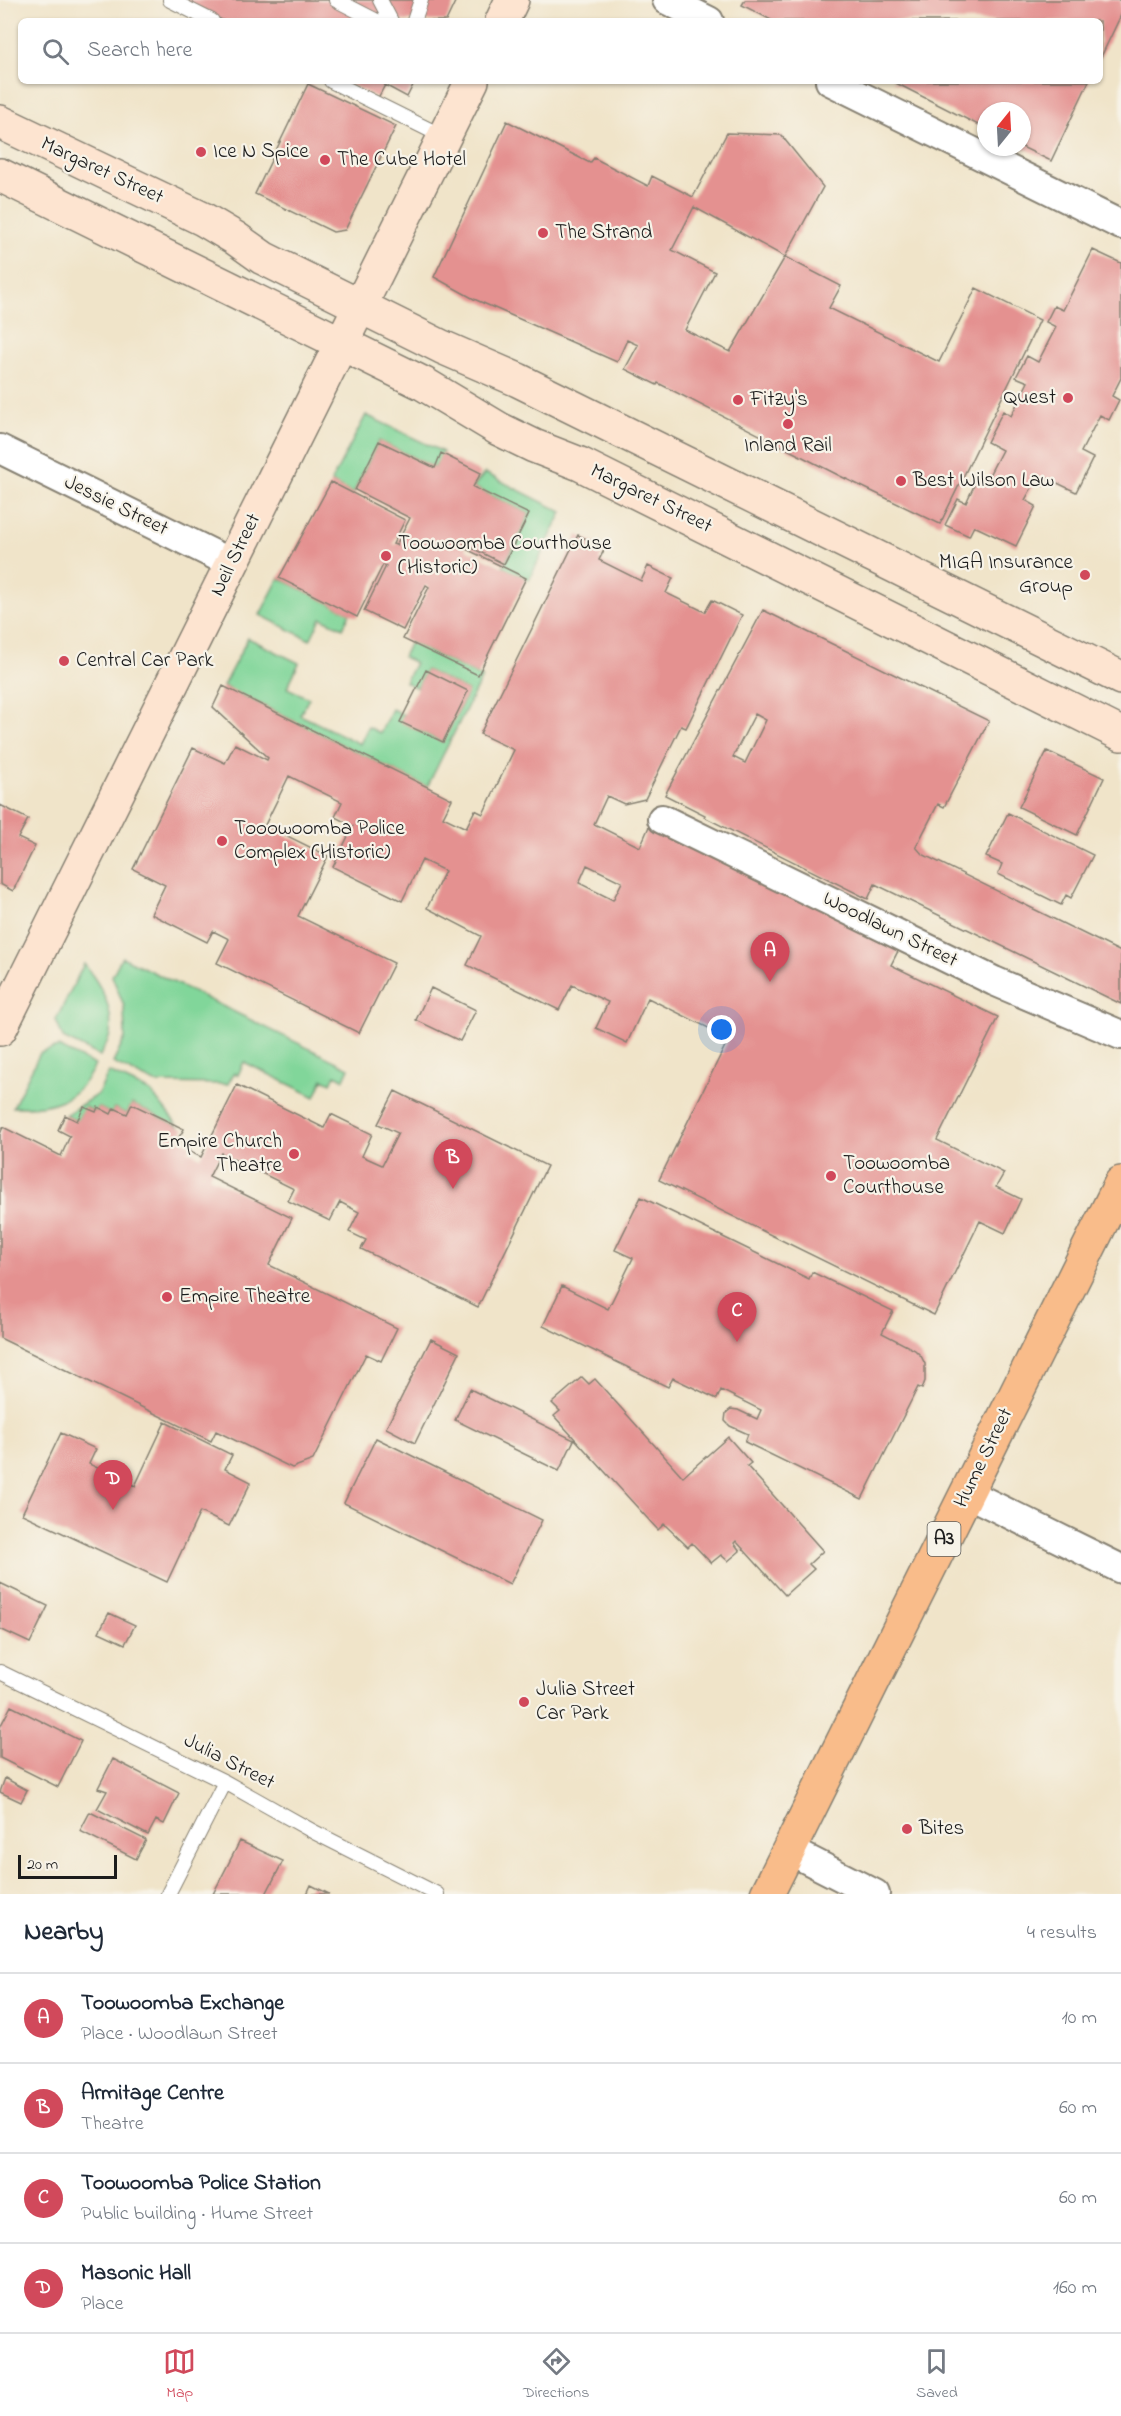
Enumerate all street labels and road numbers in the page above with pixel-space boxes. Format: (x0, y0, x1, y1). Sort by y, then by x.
street label: Margaret Street (35, 129, 168, 214)
street label: Margaret Street (584, 456, 717, 543)
street label: Jessie Street (59, 468, 173, 544)
street label: Neil Street (203, 508, 269, 602)
street label: Woodlawn Street (817, 884, 963, 976)
street label: Hume Street (947, 1403, 1021, 1513)
road number: A3 (928, 1522, 960, 1556)
street label: Julia Street (178, 1726, 280, 1798)

